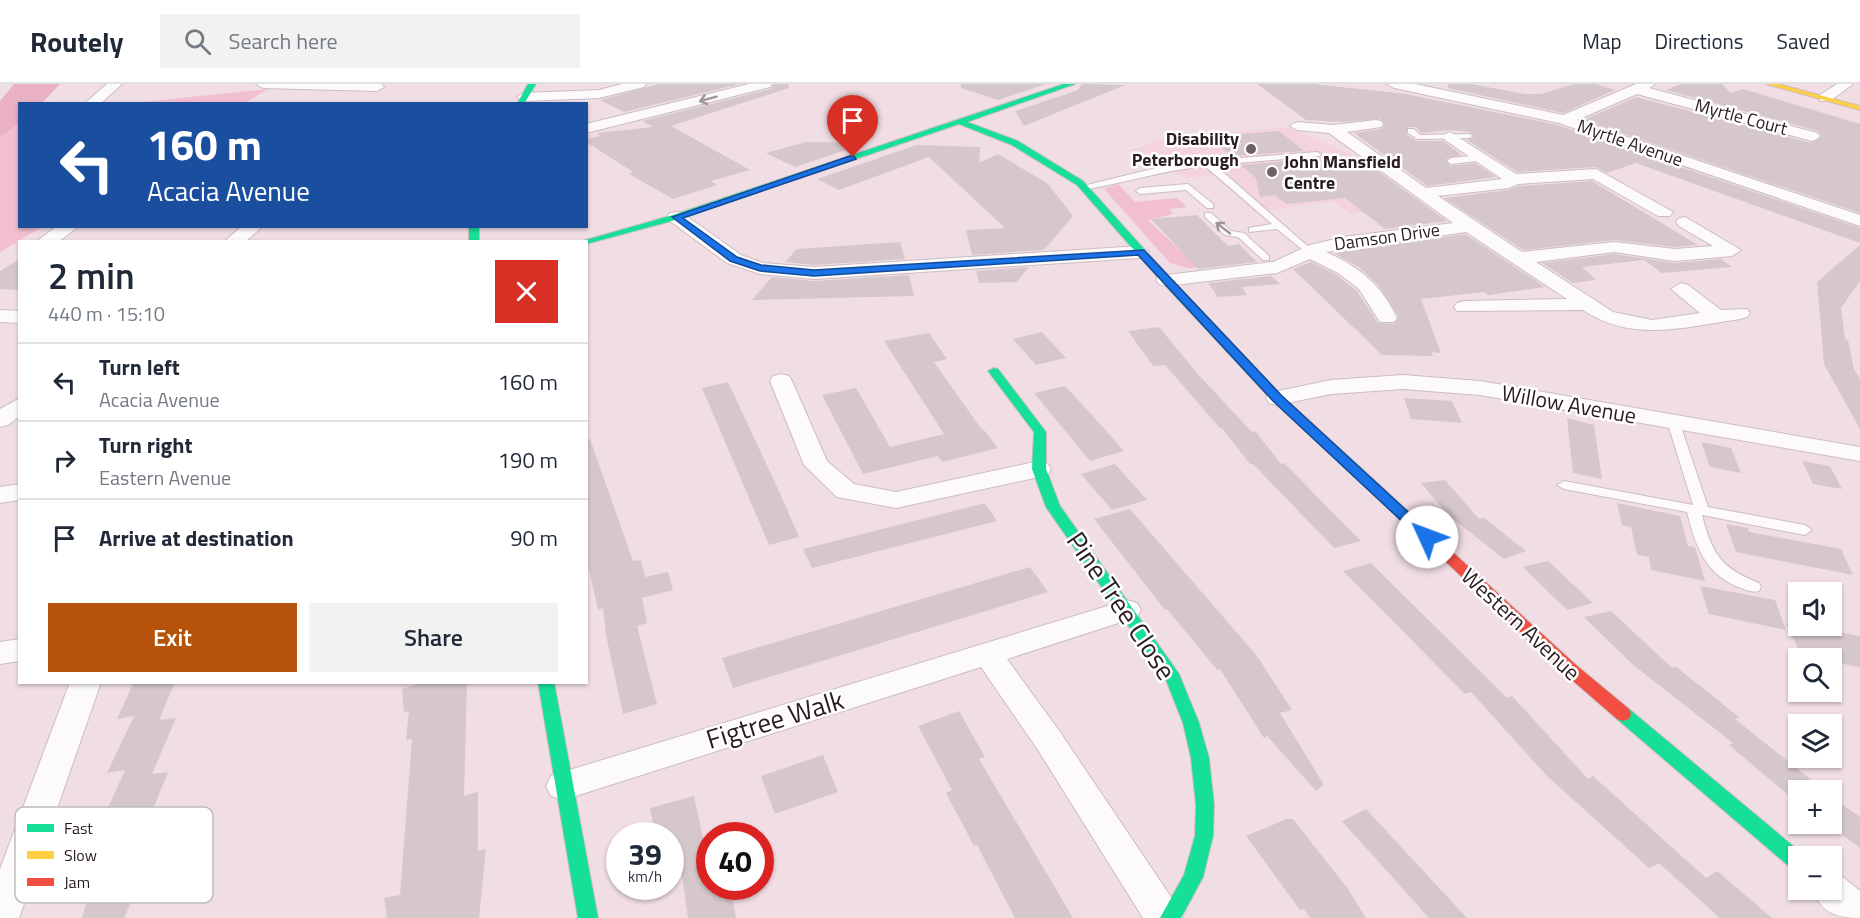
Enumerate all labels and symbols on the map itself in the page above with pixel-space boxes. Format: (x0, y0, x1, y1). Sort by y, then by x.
street label: Myrtle Court (1692, 91, 1791, 142)
one-way arrow (699, 94, 718, 105)
pin (827, 95, 878, 157)
street label: Myrtle Avenue (1574, 112, 1687, 173)
place label: Disability Peterborough (1132, 125, 1239, 173)
marker: Disability Peterborough (1244, 142, 1258, 156)
place label: John Mansfield Centre (1284, 148, 1401, 196)
marker: John Mansfield Centre (1265, 165, 1279, 179)
street label: Damson Drive (1332, 216, 1442, 257)
one-way arrow (1215, 221, 1231, 234)
street label: Willow Avenue (1499, 375, 1639, 433)
position arrow (1395, 505, 1459, 569)
street label: Pine Tree Close (1057, 523, 1187, 688)
street label: Western Avenue (1454, 560, 1588, 688)
street label: Figtree Walk (701, 678, 848, 759)
legend (15, 807, 213, 903)
text: Fast (64, 816, 93, 840)
speed limit sign: 40 (696, 822, 774, 900)
text: Slow (64, 843, 97, 867)
text: Jam (64, 870, 90, 894)

